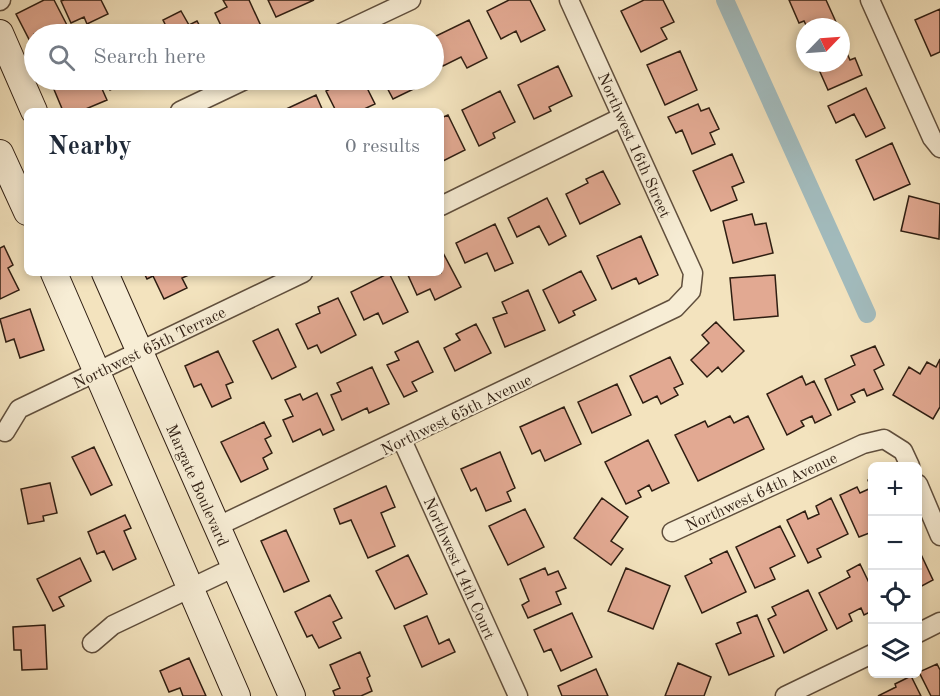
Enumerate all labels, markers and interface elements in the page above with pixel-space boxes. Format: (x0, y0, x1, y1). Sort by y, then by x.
north arrow (796, 18, 850, 72)
search box (24, 24, 444, 90)
icon: search (45, 41, 78, 74)
text: Search here (93, 46, 206, 68)
street label: Northwest 16th Street (594, 71, 673, 221)
text: Nearby (48, 134, 132, 160)
text: 0 results (345, 137, 420, 157)
street label: Northwest 65th Terrace (71, 305, 229, 393)
street label: Northwest 65th Avenue (379, 372, 535, 459)
street label: Margate Boulevard (162, 422, 230, 549)
street label: Northwest 64th Avenue (684, 451, 840, 535)
map controls (868, 462, 922, 678)
button: + (868, 462, 922, 516)
street label: Northwest 14th Court (420, 495, 497, 643)
button: − (868, 516, 922, 570)
button: locate (868, 570, 922, 624)
button: layers (868, 624, 922, 678)

